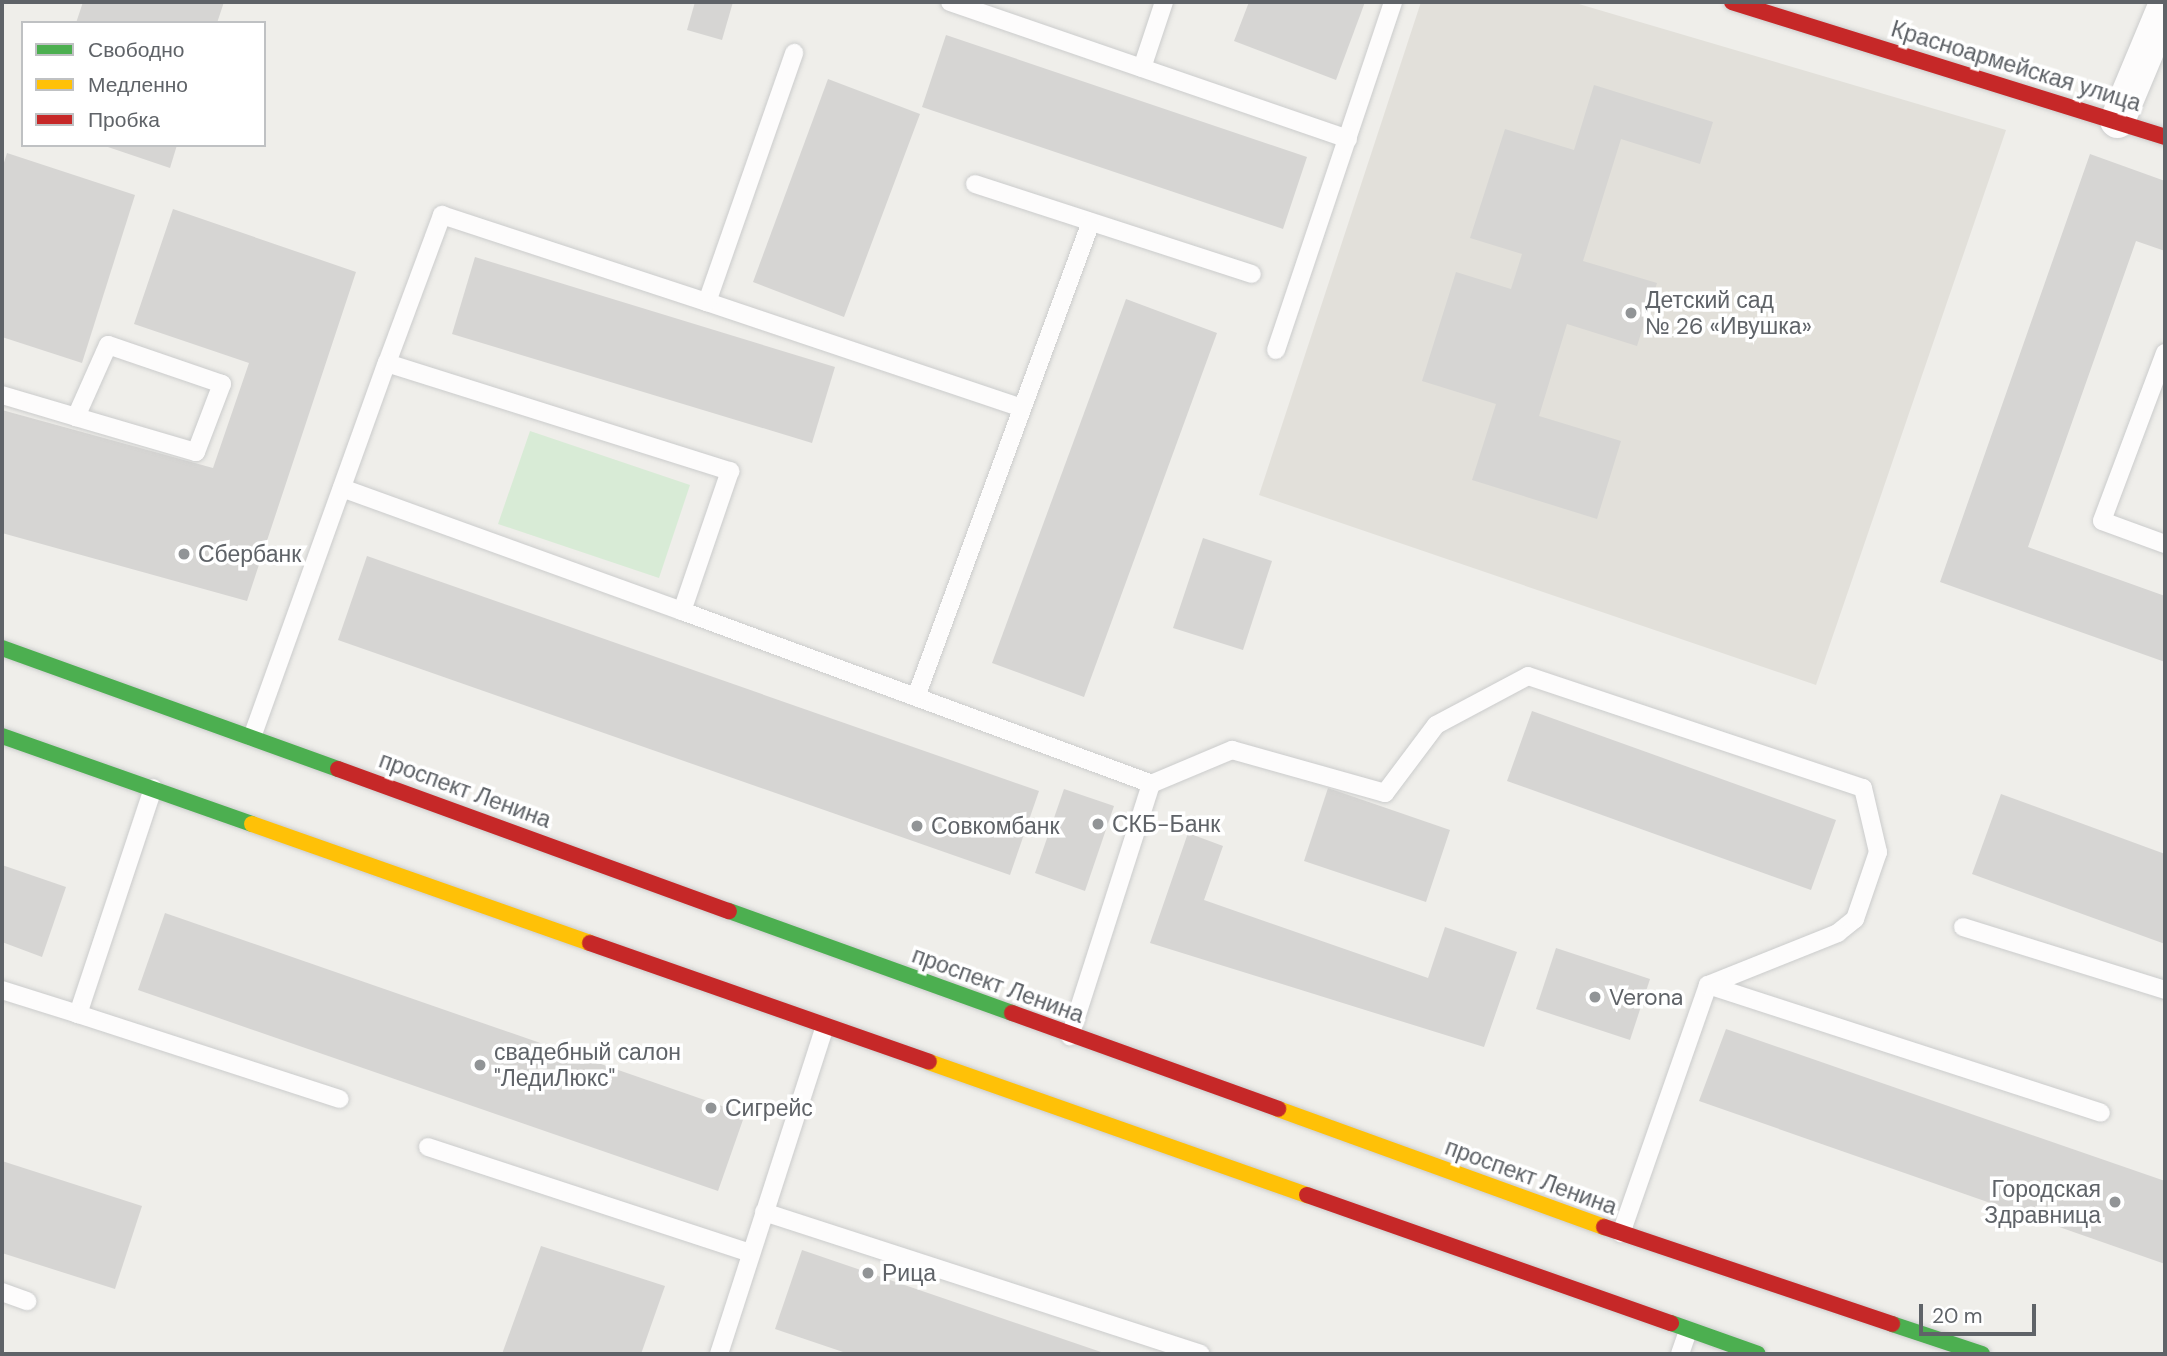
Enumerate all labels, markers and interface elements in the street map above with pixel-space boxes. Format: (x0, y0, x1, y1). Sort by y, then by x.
street label: Красноармейская улица (1888, 15, 2144, 117)
legend (21, 21, 266, 147)
text: Свободно (88, 36, 185, 64)
text: Медленно (88, 71, 188, 99)
text: Пробка (88, 106, 160, 134)
place label: Детский сад № 26 «Ивушка» (1645, 286, 1812, 340)
marker: Детский сад № 26 «Ивушка» (1623, 305, 1639, 321)
place label: Сбербанк (198, 540, 301, 568)
marker: Сбербанк (176, 546, 192, 562)
street label: проспект Ленина (375, 746, 555, 834)
place label: СКБ-Банк (1112, 810, 1220, 838)
place label: Совкомбанк (931, 812, 1059, 840)
marker: СКБ-Банк (1090, 816, 1106, 832)
marker: Совкомбанк (909, 818, 925, 834)
street label: проспект Ленина (908, 941, 1088, 1029)
place label: Verona (1609, 983, 1683, 1011)
marker: Verona (1587, 989, 1603, 1005)
place label: свадебный салон "ЛедиЛюкс" (494, 1038, 681, 1092)
marker: свадебный салон "ЛедиЛюкс" (472, 1057, 488, 1073)
place label: Сигрейс (725, 1094, 813, 1122)
marker: Сигрейс (703, 1100, 719, 1116)
street label: проспект Ленина (1441, 1133, 1621, 1221)
place label: Городская Здравница (1984, 1175, 2101, 1229)
marker: Городская Здравница (2107, 1194, 2123, 1210)
place label: Рица (882, 1259, 936, 1287)
marker: Рица (860, 1265, 876, 1281)
scale bar (1922, 1290, 2039, 1334)
text: 20 m (1932, 1302, 1983, 1330)

